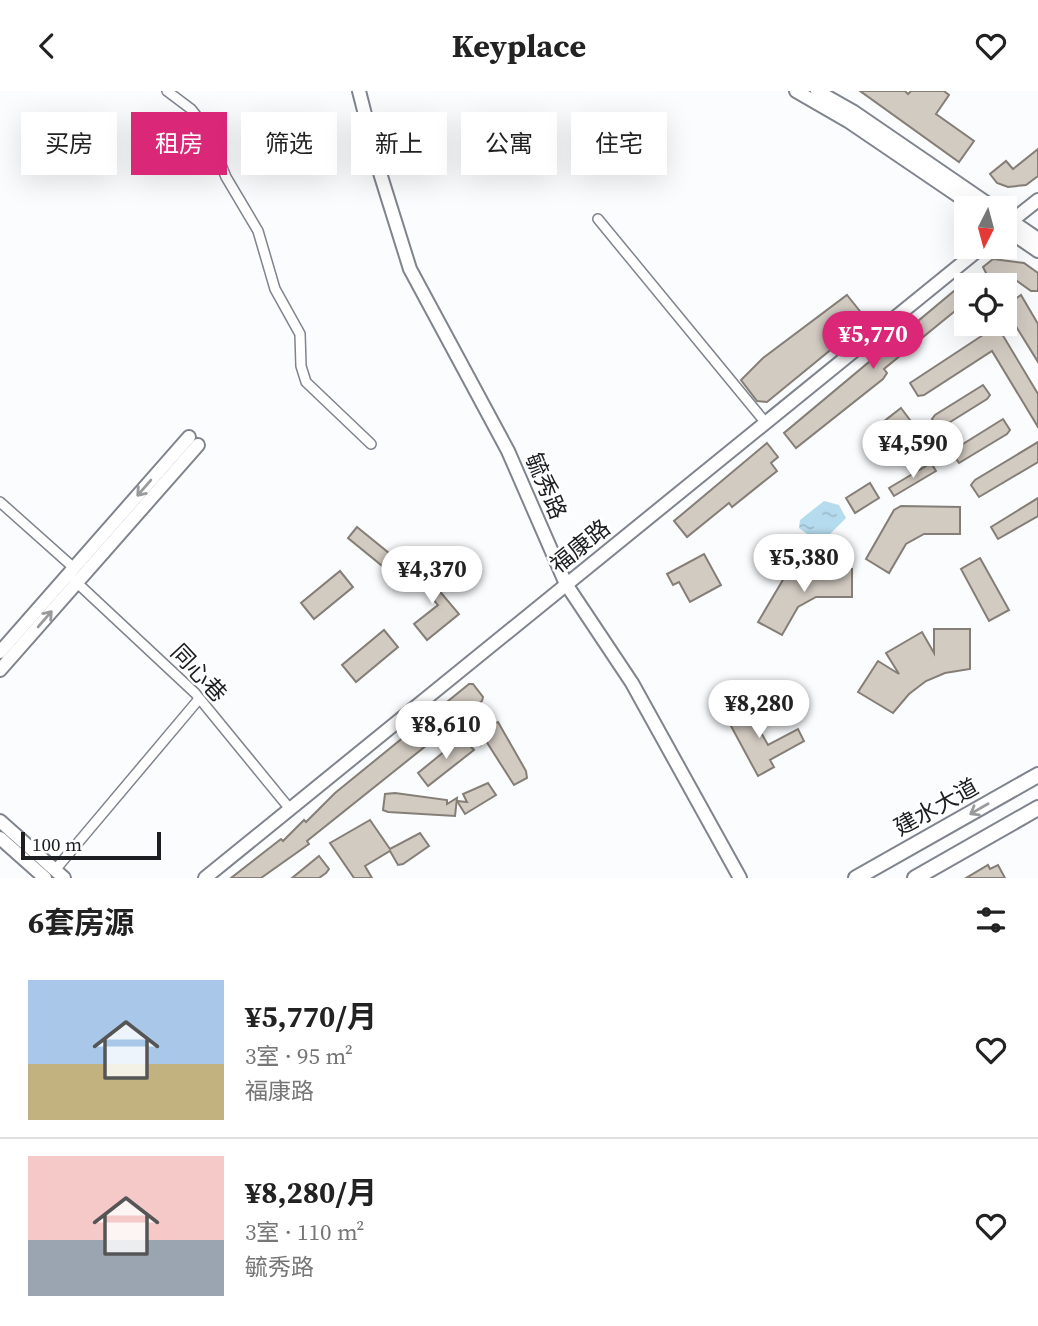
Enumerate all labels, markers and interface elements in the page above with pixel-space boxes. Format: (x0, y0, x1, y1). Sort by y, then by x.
text: Keyplace (452, 24, 586, 68)
icon: back (28, 27, 66, 65)
icon: heart (972, 27, 1010, 65)
chip: 买房 (21, 112, 117, 175)
chip: 租房 (131, 112, 227, 175)
chip: 筛选 (241, 112, 337, 175)
chip: 新上 (351, 112, 447, 175)
chip: 公寓 (461, 112, 557, 175)
chip: 住宅 (571, 112, 667, 175)
north arrow (954, 196, 1017, 259)
map controls (954, 196, 1017, 336)
button: locate (954, 273, 1017, 336)
pin: ¥5,770 (816, 311, 930, 371)
text: ¥5,770 (838, 318, 908, 350)
pin: ¥4,590 (856, 421, 970, 480)
text: ¥4,590 (878, 427, 948, 459)
street label: 毓秀路 (518, 448, 574, 524)
one-way arrow (136, 479, 152, 497)
street label: 福康路 (543, 512, 617, 580)
pin: ¥5,380 (747, 535, 861, 594)
text: ¥5,380 (769, 541, 839, 573)
pin: ¥4,370 (375, 547, 489, 606)
text: ¥4,370 (397, 553, 467, 585)
one-way arrow (37, 610, 53, 628)
street label: 同心巷 (164, 637, 234, 709)
pin: ¥8,280 (702, 681, 816, 740)
text: ¥8,280 (724, 687, 794, 719)
pin: ¥8,610 (389, 701, 503, 761)
text: ¥8,610 (411, 708, 481, 740)
street label: 建水大道 (888, 771, 984, 843)
one-way arrow (969, 803, 990, 816)
scale bar (21, 829, 161, 861)
text: 100 m (32, 831, 82, 857)
icon: filters (972, 901, 1010, 939)
text: 6套房源 (28, 902, 134, 943)
text: ¥5,770/月 (245, 996, 377, 1037)
icon: home (84, 1008, 168, 1092)
icon: heart (972, 1031, 1010, 1069)
text: 3室 · 95 m² (245, 1040, 353, 1072)
text: 福康路 (245, 1075, 314, 1107)
text: ¥8,280/月 (245, 1172, 377, 1213)
icon: home (84, 1184, 168, 1268)
icon: heart (972, 1207, 1010, 1245)
text: 3室 · 110 m² (245, 1216, 365, 1248)
text: 毓秀路 (245, 1251, 314, 1283)

